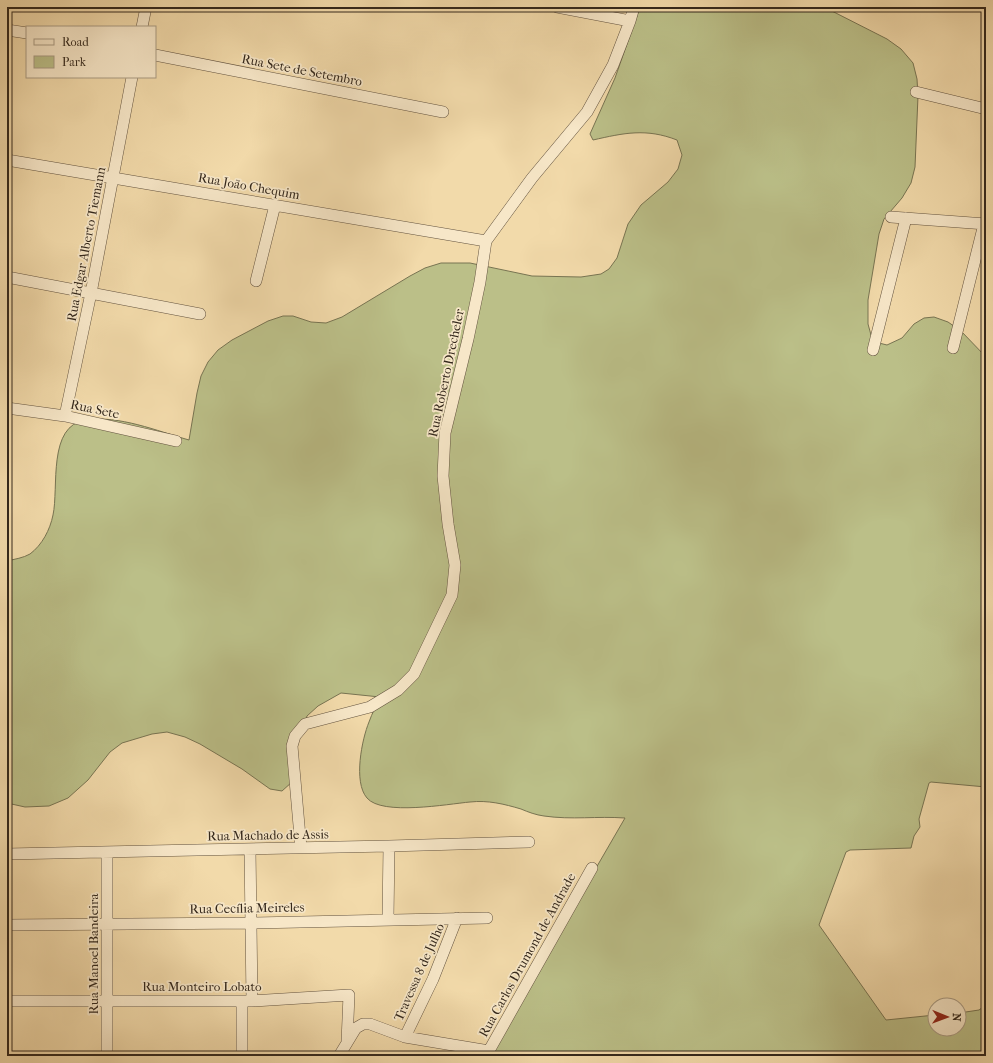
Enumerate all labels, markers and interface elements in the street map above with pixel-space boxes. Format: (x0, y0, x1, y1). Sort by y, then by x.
legend (26, 26, 156, 78)
text: Road (62, 35, 89, 49)
street label: Rua Sete de Setembro (240, 51, 364, 89)
text: Park (62, 55, 87, 69)
street label: Rua Edgar Alberto Tiemann (64, 165, 108, 323)
street label: Rua João Chequim (197, 170, 301, 202)
street label: Rua Roberto Drecheler (425, 307, 467, 438)
street label: Rua Sete (69, 397, 121, 422)
street label: Rua Machado de Assis (207, 826, 329, 844)
street label: Rua Carlos Drumond de Andrade (476, 870, 579, 1040)
street label: Rua Manoel Bandeira (86, 893, 101, 1014)
street label: Rua Cecília Meireles (189, 899, 305, 917)
street label: Travessa 8 de Julho (391, 920, 447, 1023)
street label: Rua Monteiro Lobato (142, 979, 262, 994)
north arrow (927, 997, 967, 1037)
text: N (950, 1013, 963, 1022)

